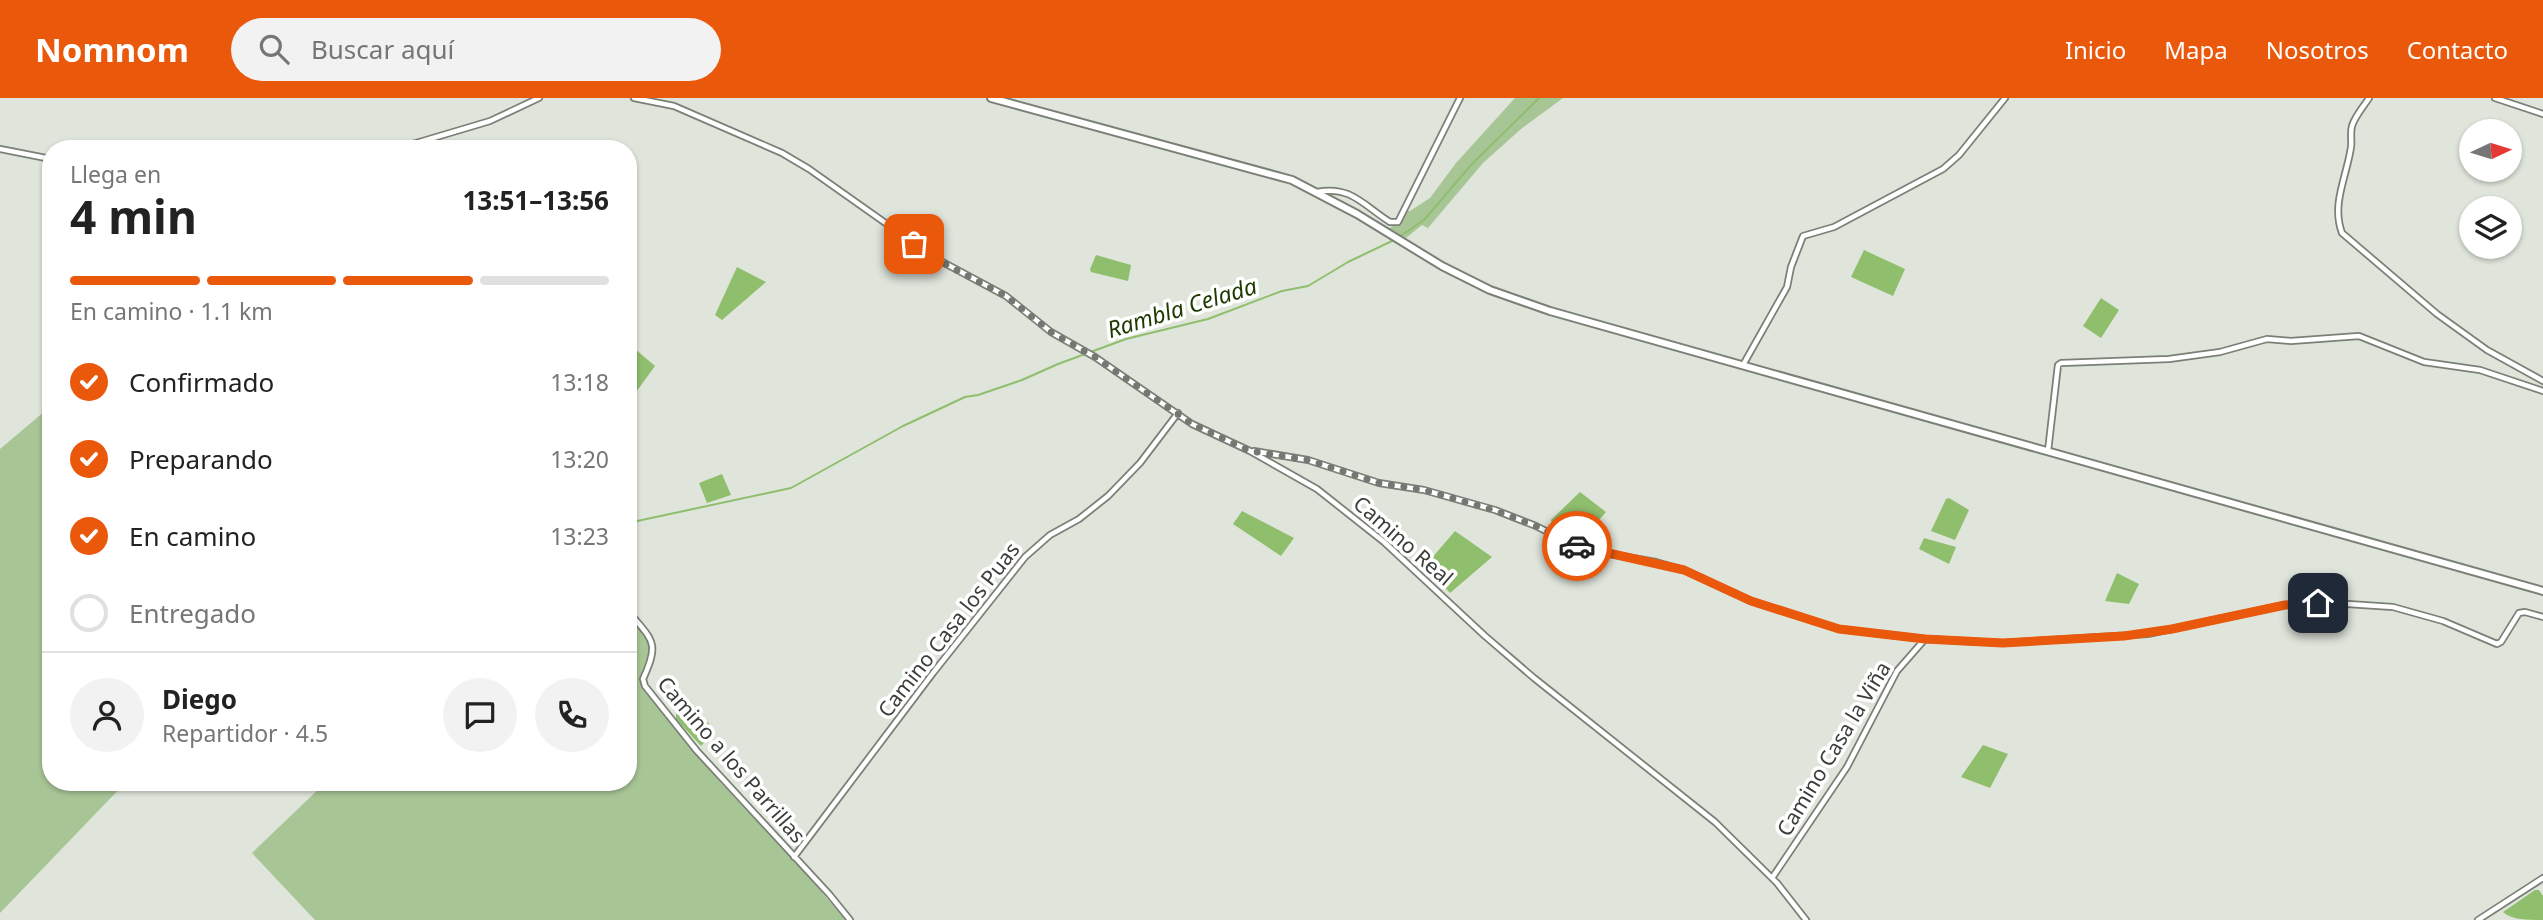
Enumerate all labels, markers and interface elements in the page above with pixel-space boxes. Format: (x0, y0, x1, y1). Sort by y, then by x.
search box (231, 18, 721, 81)
text: Nomnom (35, 27, 189, 72)
icon: search (255, 30, 293, 68)
text: Buscar aquí (311, 31, 454, 67)
text: Inicio (2065, 33, 2126, 66)
text: Mapa (2164, 33, 2228, 66)
text: Nosotros (2266, 33, 2369, 66)
text: Contacto (2407, 33, 2508, 66)
north arrow (2459, 119, 2522, 182)
map controls (2459, 119, 2522, 259)
text: Llega en (70, 158, 161, 190)
text: 13:51–13:56 (462, 182, 609, 218)
text: 4 min (70, 185, 197, 247)
button: layers (2459, 196, 2522, 259)
pin (884, 214, 944, 274)
icon: bag (895, 225, 933, 263)
water label: Rambla Celada (1103, 269, 1261, 345)
text: En camino · 1.1 km (70, 295, 273, 327)
icon: check (70, 363, 108, 401)
text: Confirmado (129, 364, 274, 400)
text: 13:18 (550, 366, 609, 398)
icon: check (70, 440, 108, 478)
text: Preparando (129, 441, 273, 477)
text: 13:20 (550, 443, 609, 475)
street label: Camino Real (1348, 489, 1459, 591)
courier (1542, 511, 1612, 581)
icon: check (70, 517, 108, 555)
text: En camino (129, 518, 256, 554)
text: 13:23 (550, 520, 609, 552)
icon: car (1558, 527, 1596, 565)
street label: Camino Casa los Puas (871, 536, 1025, 723)
pin (2288, 573, 2348, 633)
icon: home (2299, 584, 2337, 622)
text: Entregado (129, 595, 256, 631)
street label: Camino Casa la Viña (1770, 656, 1896, 841)
street label: Camino a los Parrillas (652, 670, 812, 849)
button: person (70, 678, 144, 752)
button: chat (443, 678, 517, 752)
button: phone (535, 678, 609, 752)
text: Diego (162, 681, 237, 717)
text: Repartidor · 4.5 (162, 717, 328, 749)

